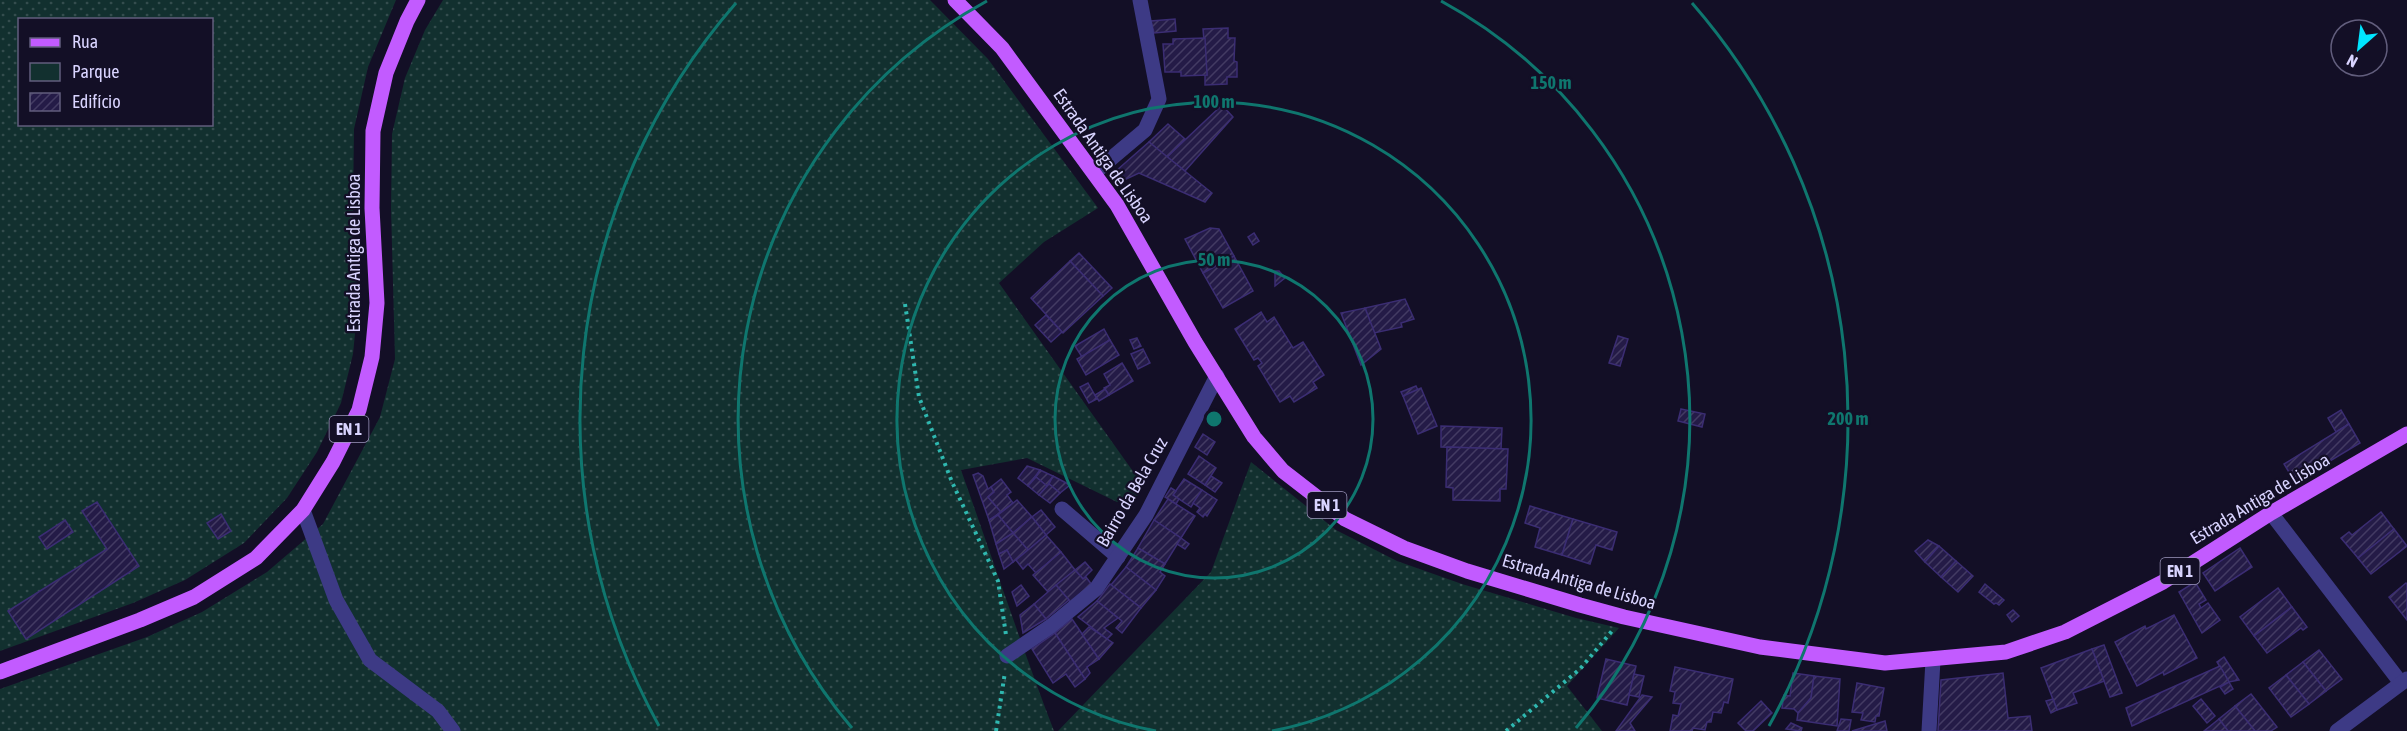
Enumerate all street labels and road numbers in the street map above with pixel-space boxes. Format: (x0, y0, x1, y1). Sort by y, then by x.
street label: Estrada Antiga de Lisboa (1049, 85, 1158, 227)
street label: Estrada Antiga de Lisboa (343, 174, 364, 332)
road number: EN 1 (330, 416, 368, 442)
street label: Bairro da Bela Cruz (1092, 433, 1172, 550)
street label: Estrada Antiga de Lisboa (2186, 449, 2333, 549)
road number: EN 1 (1308, 492, 1346, 518)
street label: Estrada Antiga de Lisboa (1500, 550, 1658, 614)
road number: EN 1 (2160, 558, 2200, 584)

